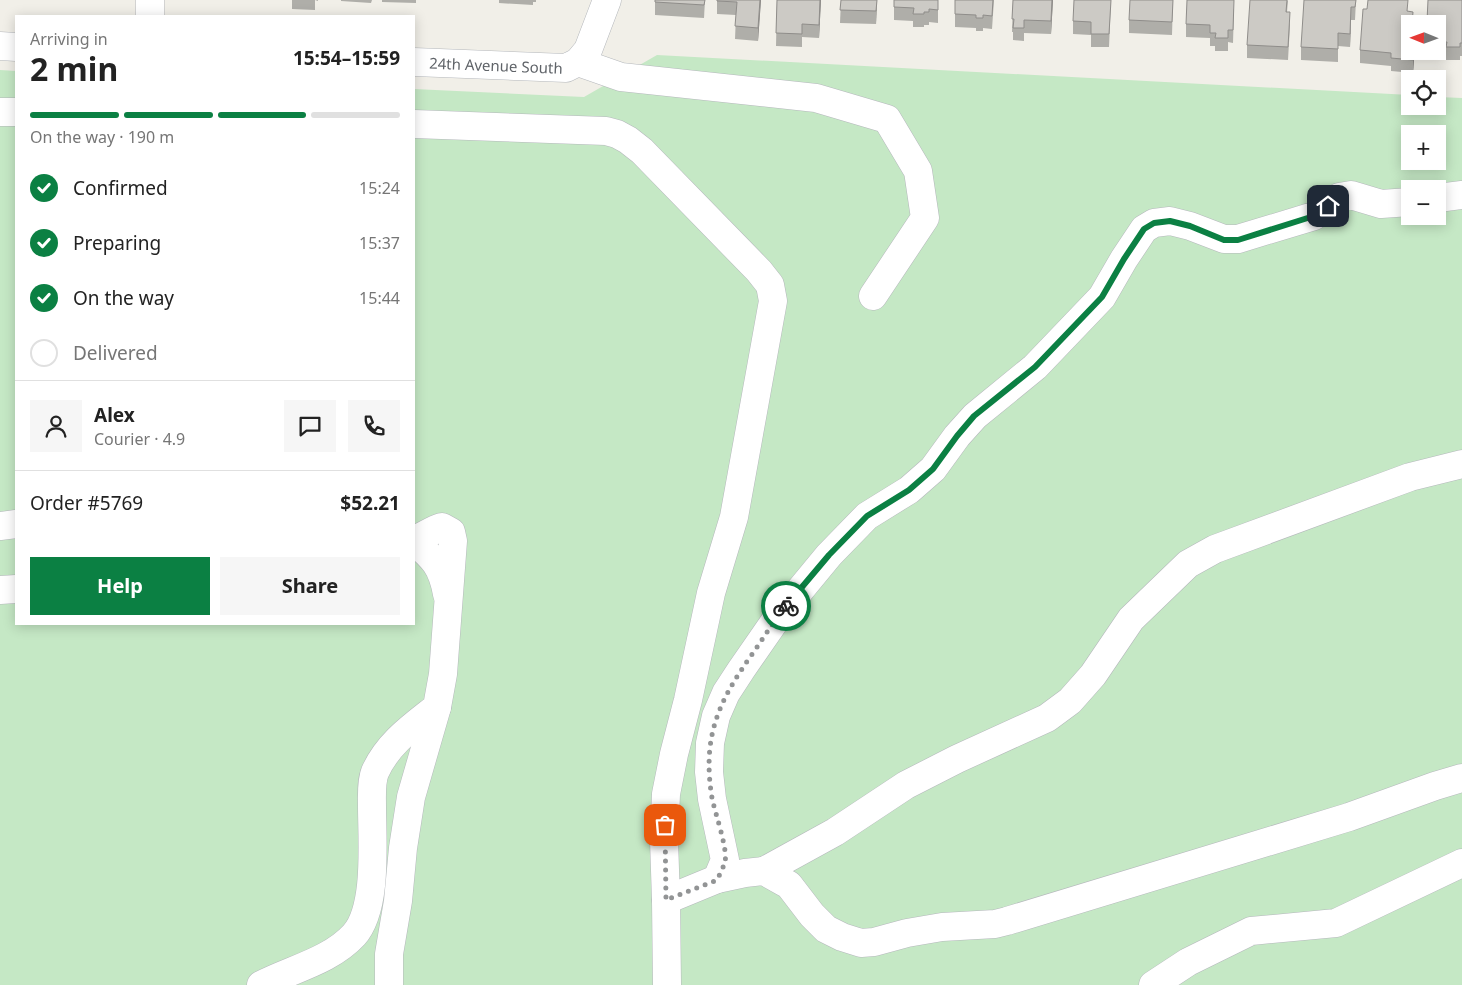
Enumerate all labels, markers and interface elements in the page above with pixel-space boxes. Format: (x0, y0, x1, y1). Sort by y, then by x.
north arrow (1401, 15, 1446, 60)
map controls (1401, 15, 1446, 225)
text: Arriving in (30, 28, 108, 50)
text: 15:54–15:59 (293, 45, 400, 71)
text: 2 min (30, 47, 118, 90)
street label: 24th Avenue South (429, 53, 563, 78)
button: locate (1401, 70, 1446, 115)
button: + (1401, 125, 1446, 170)
text: On the way · 190 m (30, 126, 174, 148)
icon: check (30, 174, 58, 202)
text: Confirmed (73, 175, 168, 201)
text: 15:24 (359, 177, 400, 199)
button: − (1401, 180, 1446, 225)
pin (1307, 185, 1349, 227)
icon: home (1314, 192, 1342, 220)
icon: check (30, 229, 58, 257)
text: Preparing (73, 230, 161, 256)
text: 15:37 (359, 232, 400, 254)
icon: check (30, 284, 58, 312)
text: On the way (73, 285, 174, 311)
text: 15:44 (359, 287, 400, 309)
text: Delivered (73, 340, 158, 366)
button: person (30, 400, 82, 452)
button: chat (284, 400, 336, 452)
button: phone (348, 400, 400, 452)
text: Alex (94, 402, 135, 428)
text: Courier · 4.9 (94, 428, 185, 450)
text: Order #5769 (30, 490, 143, 516)
text: $52.21 (340, 490, 400, 516)
button: Help (30, 557, 210, 615)
button: Share (220, 557, 400, 615)
courier (761, 581, 811, 631)
icon: bike (772, 592, 800, 620)
pin (644, 804, 686, 846)
icon: bag (651, 811, 679, 839)

